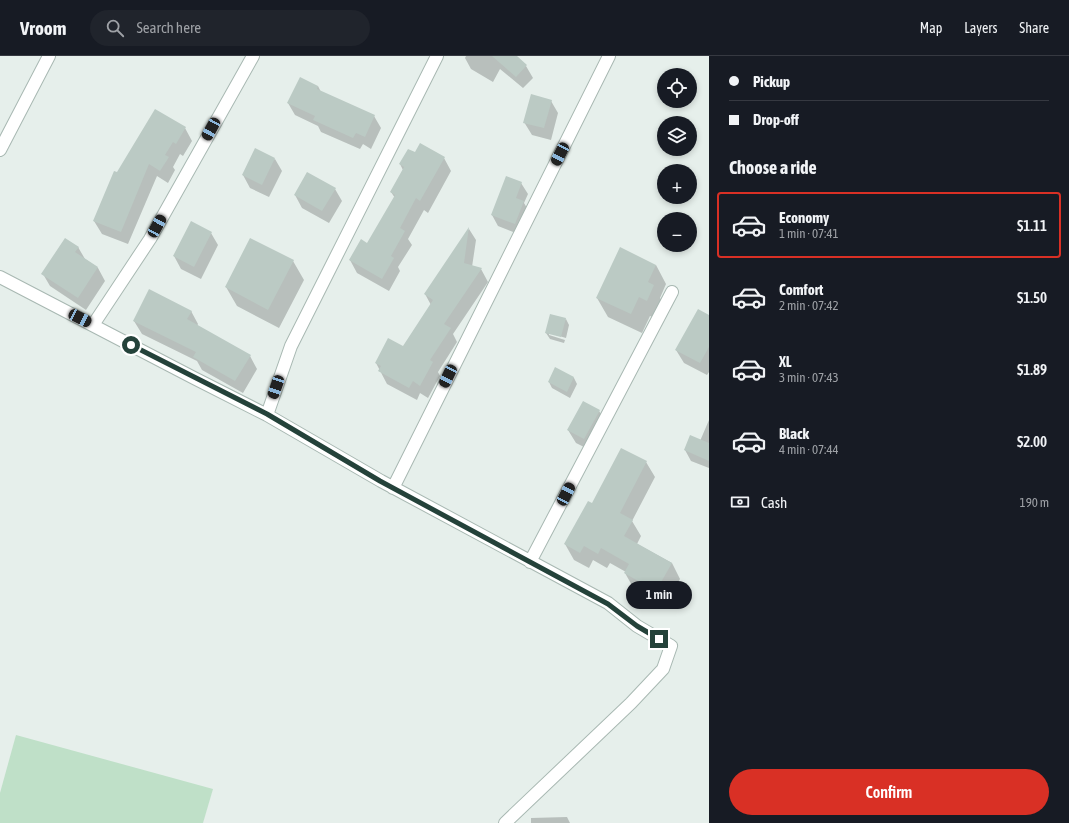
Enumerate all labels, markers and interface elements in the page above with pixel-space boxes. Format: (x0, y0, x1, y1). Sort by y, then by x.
search box (90, 10, 370, 46)
text: Vroom (20, 17, 66, 39)
icon: search (104, 17, 126, 39)
text: Search here (136, 19, 201, 36)
text: Map (920, 20, 942, 36)
text: Layers (964, 20, 997, 36)
text: Share (1019, 20, 1049, 36)
map controls (657, 68, 697, 252)
button: locate (657, 68, 697, 108)
text: Pickup (753, 73, 790, 90)
text: Drop-off (753, 111, 799, 128)
car (200, 116, 222, 142)
button: layers (657, 116, 697, 156)
car (549, 141, 571, 167)
text: Choose a ride (729, 157, 817, 178)
button: + (657, 164, 697, 204)
icon: car (731, 207, 767, 243)
text: Economy (779, 209, 829, 226)
button: − (657, 212, 697, 252)
car (146, 213, 168, 239)
text: $1.11 (1017, 217, 1047, 234)
text: 1 min · 07:41 (779, 226, 839, 241)
icon: car (731, 279, 767, 315)
text: Comfort (779, 281, 823, 298)
text: $1.50 (1017, 289, 1047, 306)
text: 2 min · 07:42 (779, 298, 839, 313)
car (67, 307, 93, 329)
route start (122, 336, 140, 354)
icon: car (731, 351, 767, 387)
text: XL (779, 353, 792, 370)
text: $1.89 (1017, 361, 1047, 378)
car (437, 363, 459, 389)
text: 3 min · 07:43 (779, 370, 839, 385)
car (266, 374, 286, 400)
icon: car (731, 423, 767, 459)
text: Black (779, 425, 809, 442)
text: $2.00 (1017, 433, 1047, 450)
text: 4 min · 07:44 (779, 442, 839, 457)
car (555, 481, 577, 507)
icon: cash (729, 491, 751, 513)
text: Cash (761, 494, 787, 511)
text: 190 m (1020, 495, 1049, 510)
callout: 1 min (626, 581, 692, 609)
text: 1 min (646, 587, 672, 602)
route end (650, 630, 668, 648)
button: Confirm (729, 769, 1049, 815)

